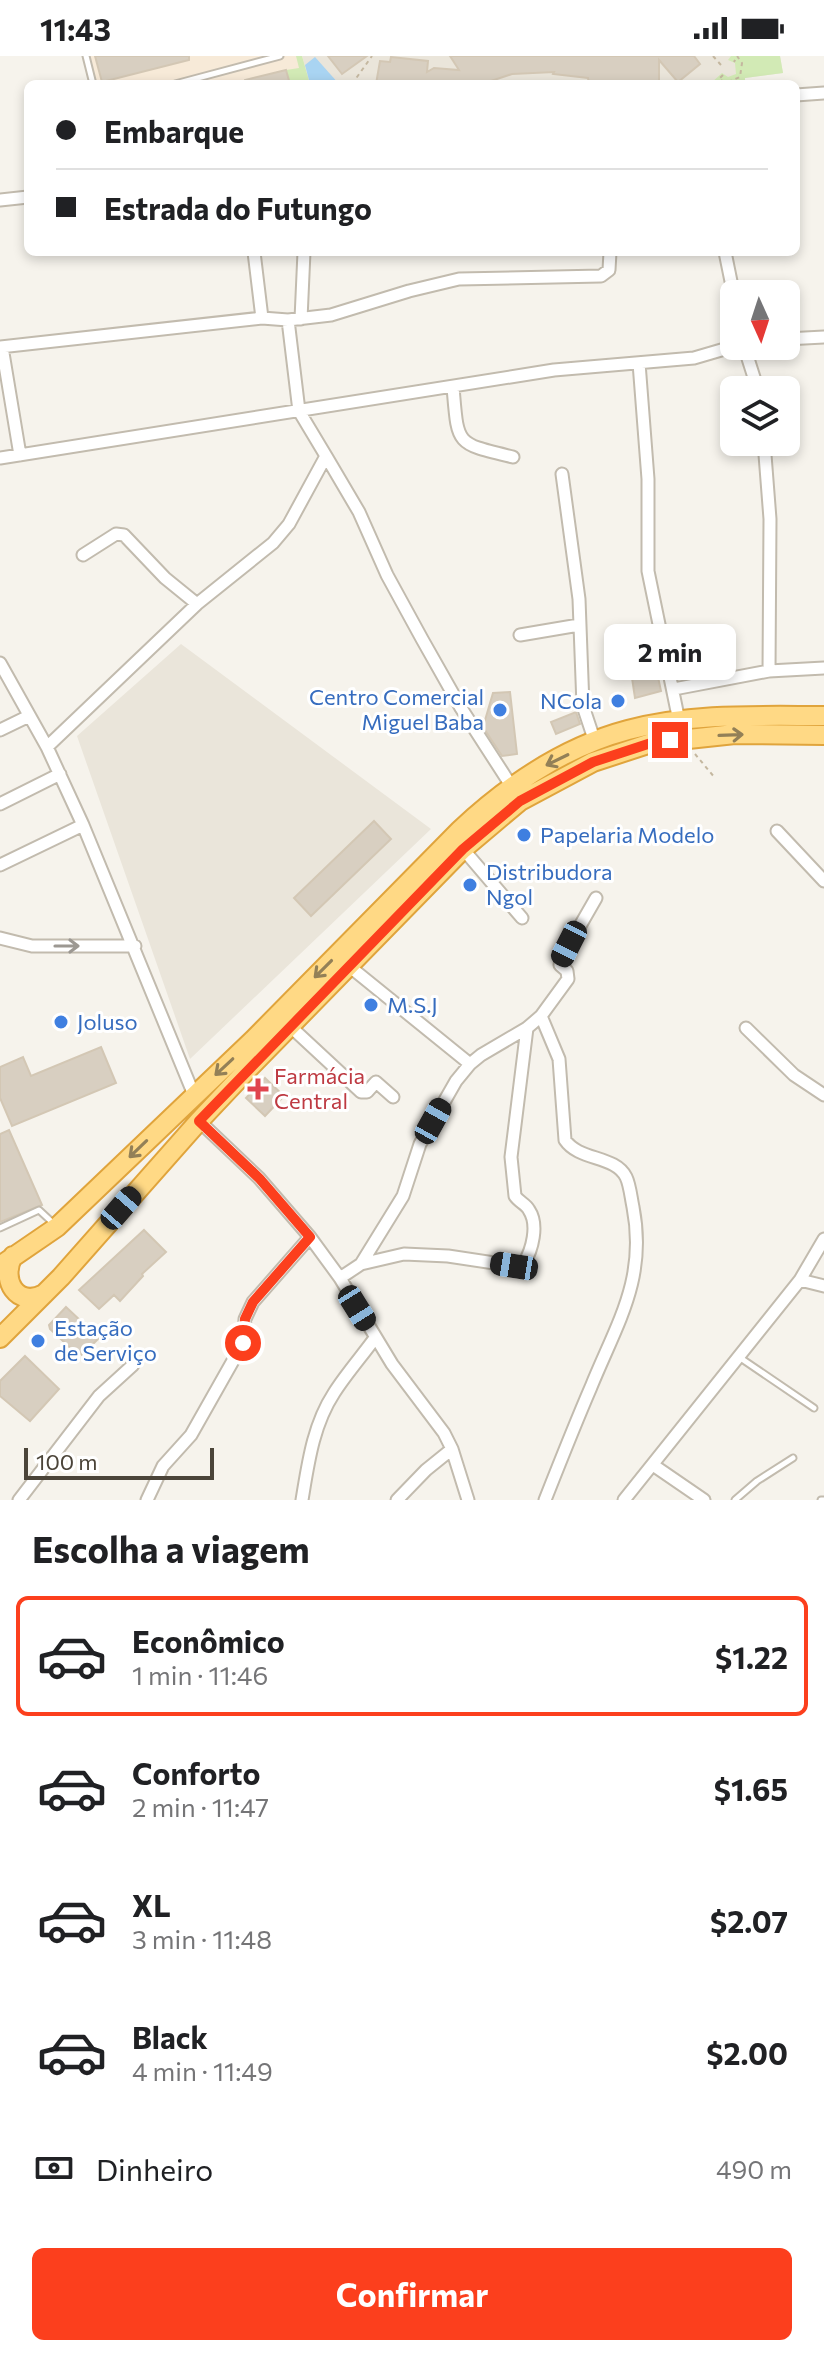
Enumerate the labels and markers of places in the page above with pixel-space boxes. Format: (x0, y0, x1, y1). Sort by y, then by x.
place label: Centro Comercial Miguel Baba (309, 683, 484, 735)
place label: NCola (540, 687, 602, 714)
marker: NCola (609, 692, 627, 710)
marker: Centro Comercial Miguel Baba (491, 701, 509, 719)
place label: Papelaria Modelo (540, 821, 714, 848)
marker: Papelaria Modelo (515, 826, 533, 844)
place label: Distribudora Ngol (486, 858, 613, 910)
marker: Distribudora Ngol (461, 876, 479, 894)
place label: M.S.J (387, 991, 438, 1018)
marker: M.S.J (362, 996, 380, 1014)
place label: Joluso (77, 1008, 138, 1035)
marker: Joluso (52, 1013, 70, 1031)
place label: Farmácia Central (274, 1062, 365, 1114)
marker: Farmácia Central (249, 1080, 267, 1098)
place label: Estação de Serviço (54, 1314, 157, 1366)
marker: Estação de Serviço (29, 1332, 47, 1350)

